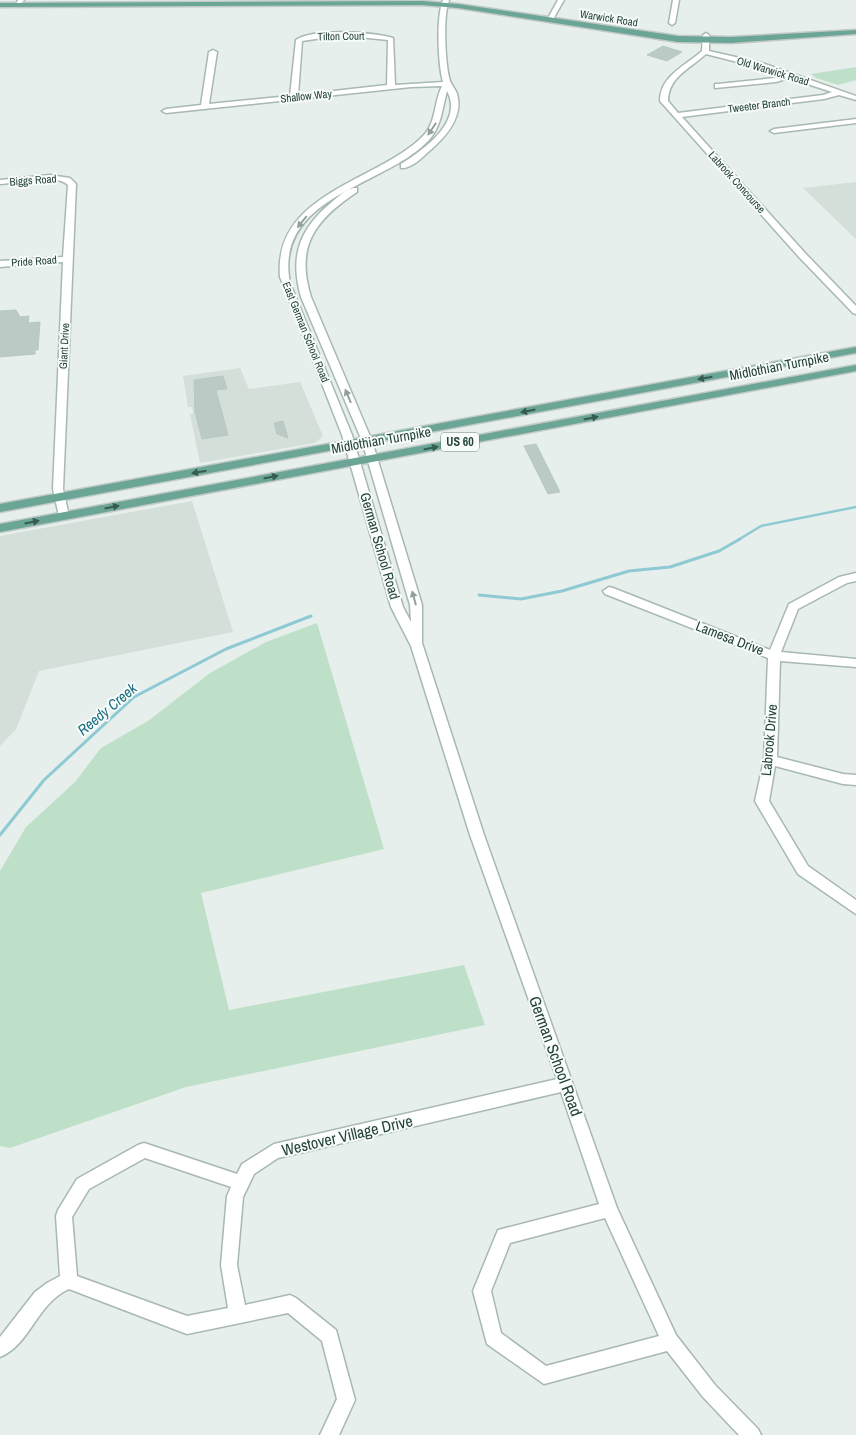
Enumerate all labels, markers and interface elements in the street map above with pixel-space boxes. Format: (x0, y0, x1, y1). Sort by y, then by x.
street label: Warwick Road (579, 7, 639, 29)
street label: Tilton Court (317, 29, 365, 43)
street label: Old Warwick Road (735, 53, 811, 89)
street label: Shallow Way (280, 86, 333, 106)
street label: Tweeter Branch (727, 94, 791, 116)
one-way arrow (427, 122, 437, 136)
street label: Labrook Concourse (705, 148, 769, 216)
street label: Biggs Road (9, 171, 57, 189)
one-way arrow (296, 215, 307, 228)
street label: Pride Road (11, 252, 57, 270)
street label: East German School Road (279, 280, 333, 384)
street label: Giant Drive (56, 323, 72, 369)
street label: Midlothian Turnpike (728, 348, 830, 384)
one-way arrow (696, 375, 712, 383)
one-way arrow (344, 388, 352, 403)
one-way arrow (520, 407, 535, 415)
one-way arrow (583, 413, 599, 421)
street label: Midlothian Turnpike (330, 422, 432, 458)
road number: US 60 (441, 432, 479, 452)
one-way arrow (423, 444, 439, 452)
one-way arrow (190, 468, 206, 476)
one-way arrow (264, 473, 280, 481)
street label: German School Road (356, 490, 404, 602)
one-way arrow (104, 503, 120, 511)
one-way arrow (24, 518, 40, 526)
one-way arrow (409, 590, 417, 605)
street label: Lamesa Drive (693, 617, 767, 659)
water label: Reedy Creek (73, 677, 142, 740)
street label: Labrook Drive (757, 703, 781, 777)
street label: German School Road (524, 993, 588, 1119)
street label: Westover Village Drive (279, 1109, 415, 1161)

